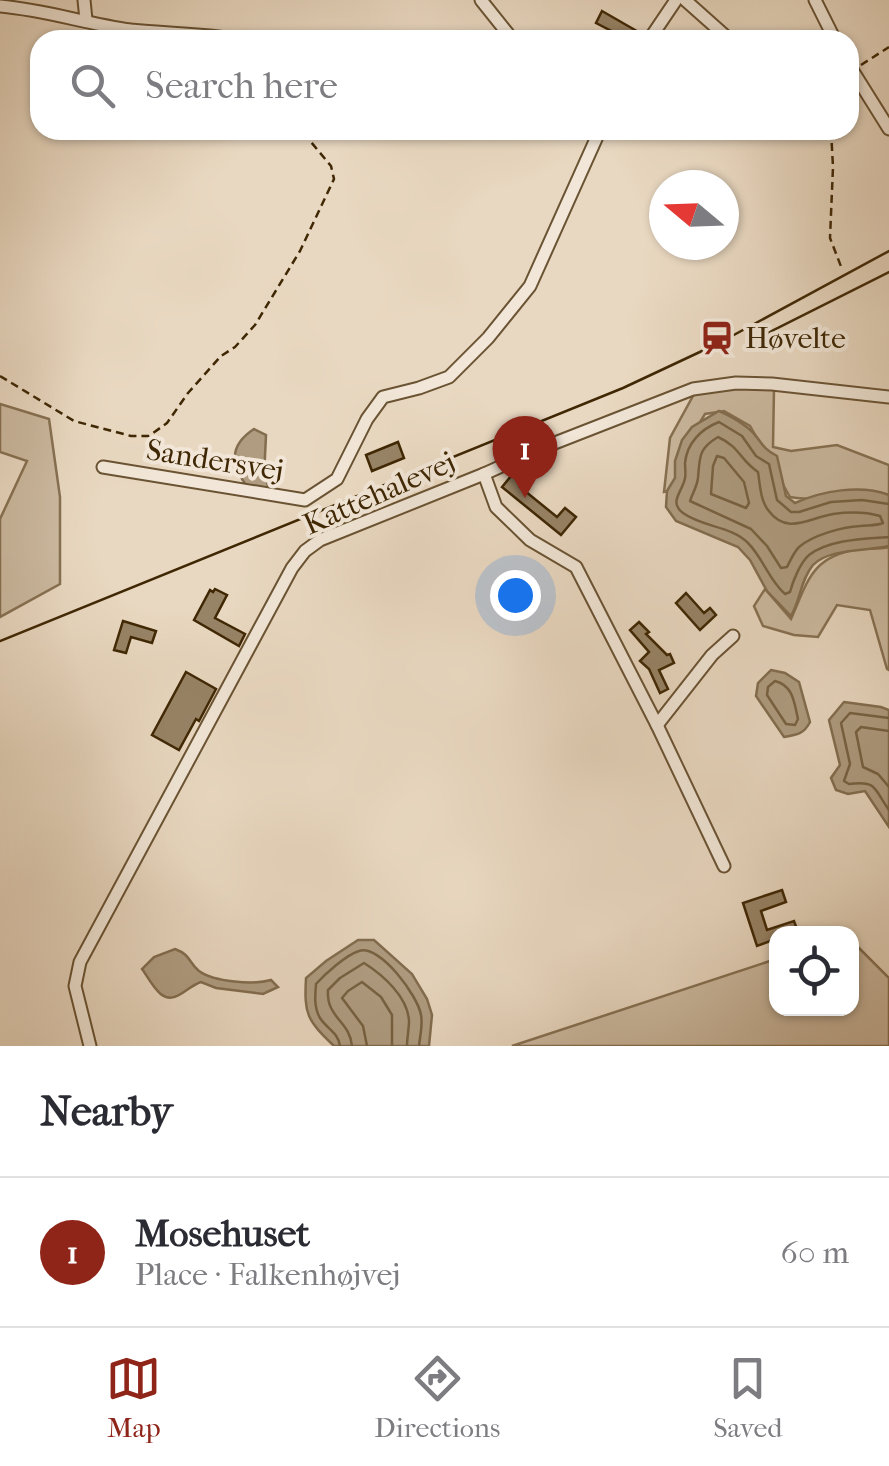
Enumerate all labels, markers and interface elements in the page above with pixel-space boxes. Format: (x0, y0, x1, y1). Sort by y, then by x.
search box (30, 30, 859, 140)
icon: search (65, 58, 120, 113)
text: Search here (145, 63, 338, 108)
north arrow (649, 170, 739, 260)
station icon: Høvelte (698, 319, 736, 357)
place label: Høvelte (745, 321, 846, 356)
pin: 1 (492, 416, 558, 498)
street label: Sandersvej (144, 432, 286, 489)
street label: Kattehalevej (298, 444, 461, 542)
your location (490, 570, 541, 621)
map controls (769, 926, 859, 1016)
button: locate (769, 926, 859, 1016)
text: Nearby (40, 1087, 172, 1136)
text: Mosehuset (135, 1211, 310, 1256)
text: 1 (67, 1234, 78, 1271)
text: 60 m (781, 1234, 849, 1271)
text: Place · Falkenhøjvej (135, 1256, 401, 1293)
tab: Map (106, 1351, 161, 1444)
tab: Directions (374, 1351, 500, 1444)
tab: Saved (713, 1351, 783, 1444)

